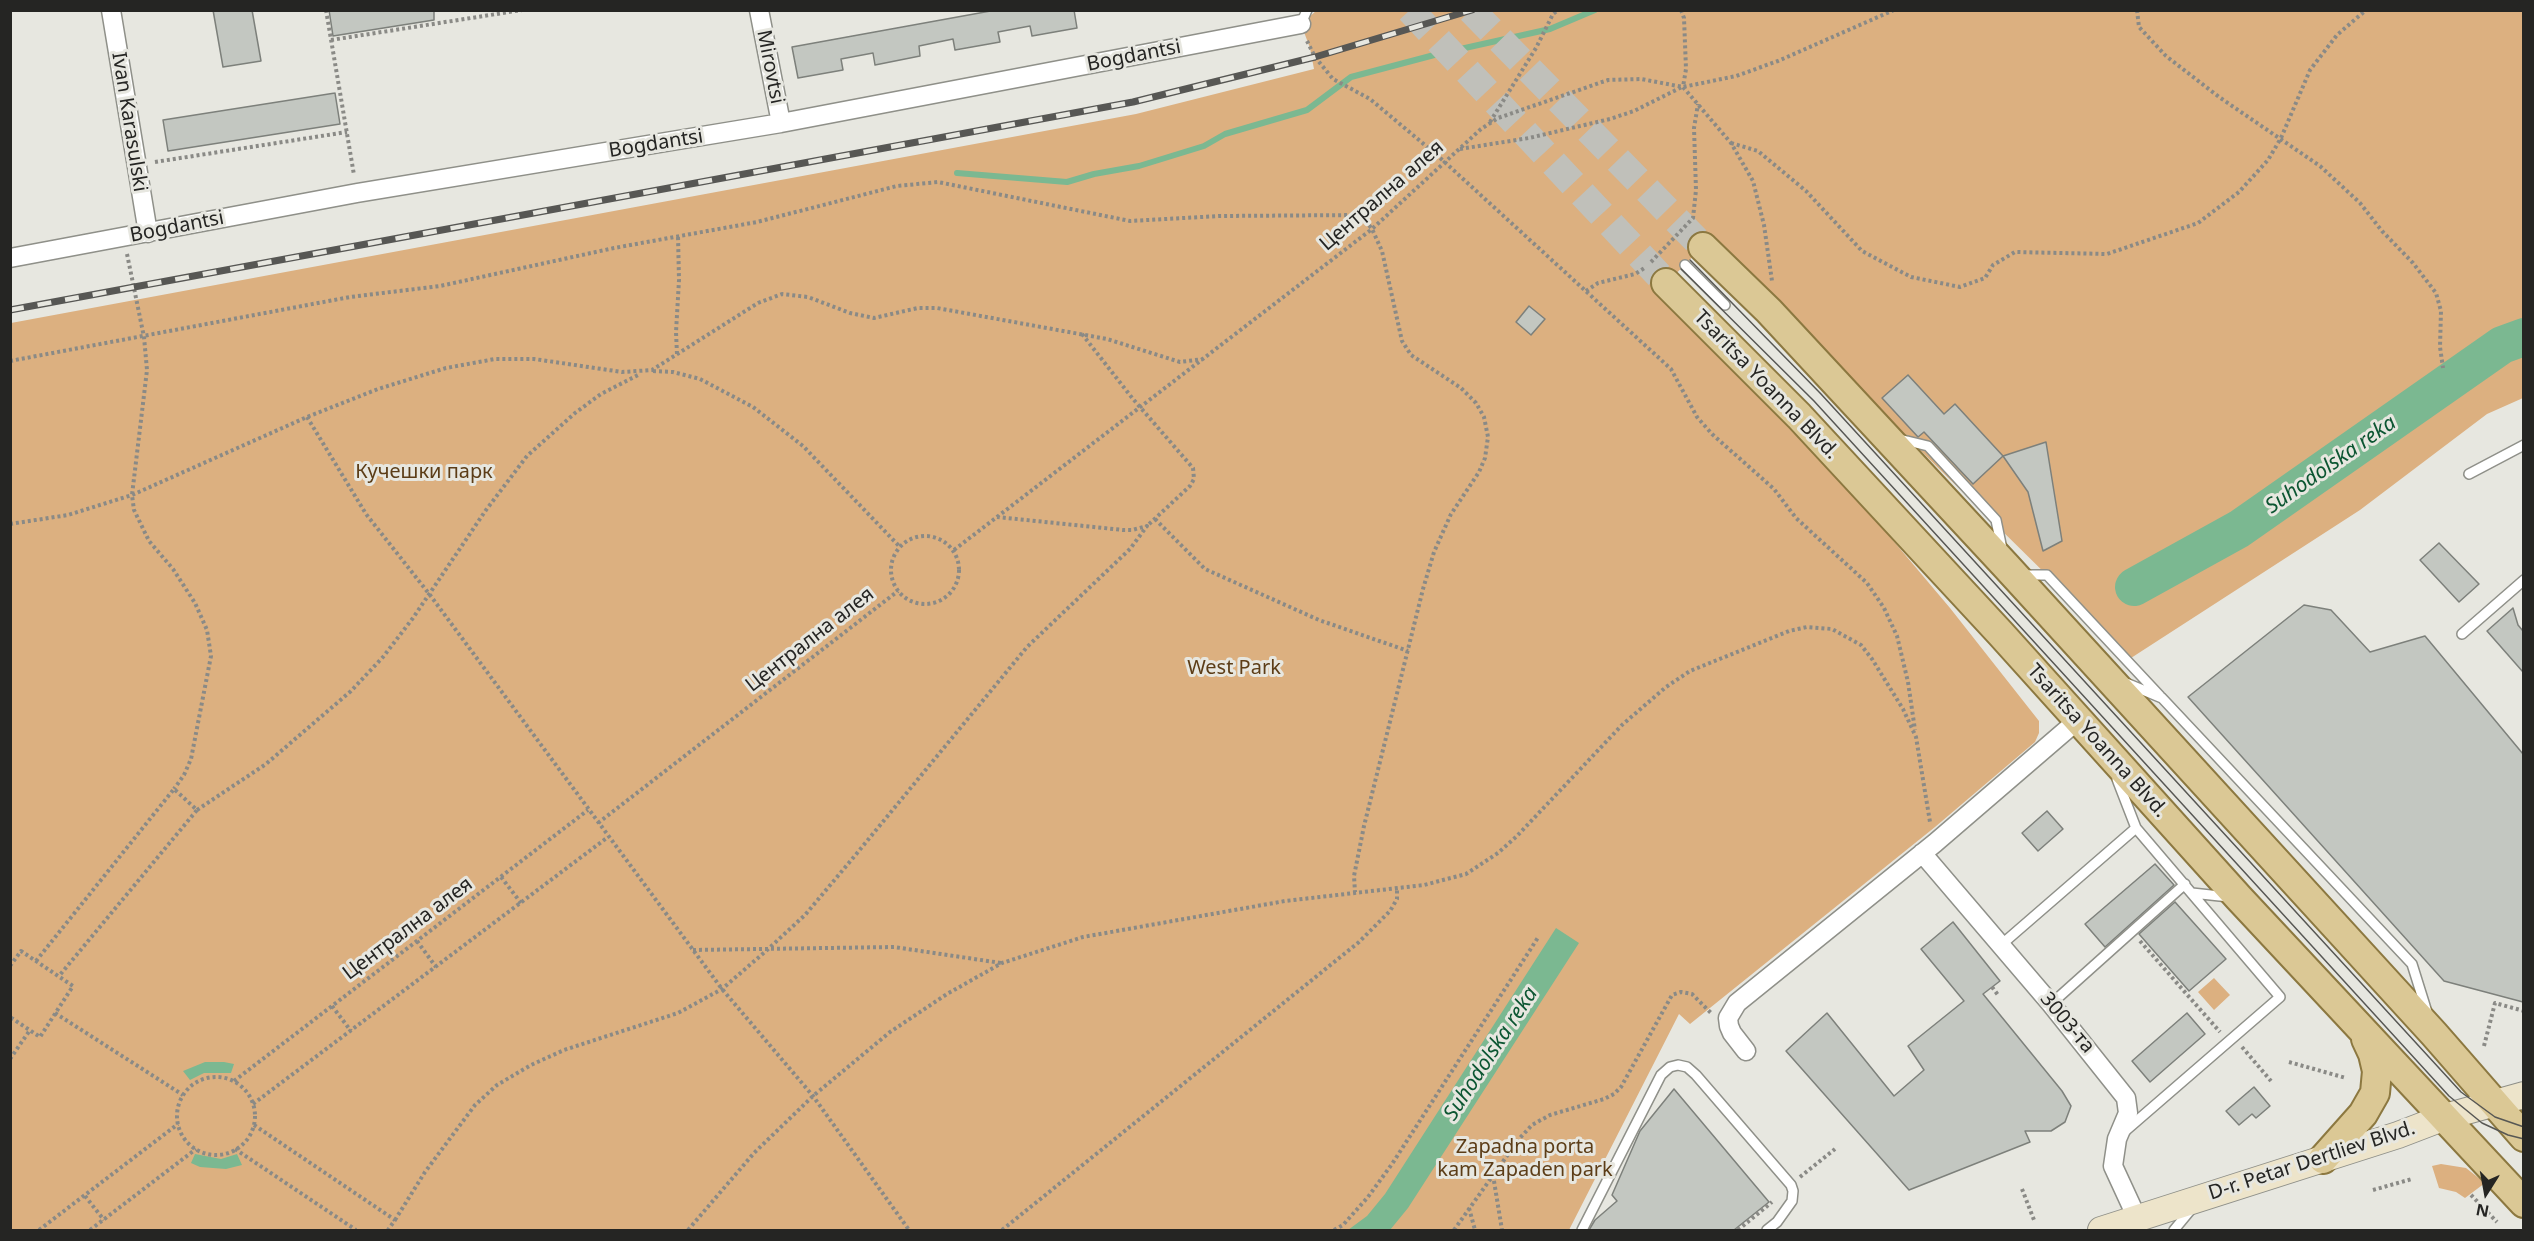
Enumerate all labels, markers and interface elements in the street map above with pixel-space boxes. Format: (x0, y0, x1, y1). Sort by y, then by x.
street label: Mirovtsi (751, 28, 789, 106)
street label: Bogdantsi (1085, 35, 1183, 77)
street label: Ivan Karasulski (106, 51, 152, 193)
street label: Bogdantsi (607, 125, 705, 163)
street label: Централна алея (1315, 136, 1449, 256)
street label: Bogdantsi (128, 206, 226, 248)
street label: Tsaritsa Yoanna Blvd. (1689, 305, 1843, 465)
water label: Suhodolska reka (2261, 411, 2401, 519)
park label: Кучешки парк (355, 460, 493, 484)
street label: Централна алея (741, 582, 879, 698)
park label: West Park (1187, 656, 1281, 680)
street label: Tsaritsa Yoanna Blvd. (2022, 659, 2172, 823)
street label: Централна алея (338, 872, 478, 986)
water label: Suhodolska reka (1439, 983, 1543, 1125)
street label: 3003-та (2035, 988, 2099, 1058)
street label: D-r. Petar Dertliev Blvd. (2206, 1116, 2418, 1206)
park label: Zapadna porta kam Zapaden park (1437, 1135, 1613, 1182)
north arrow (2456, 1163, 2516, 1223)
text: N (2474, 1199, 2491, 1223)

